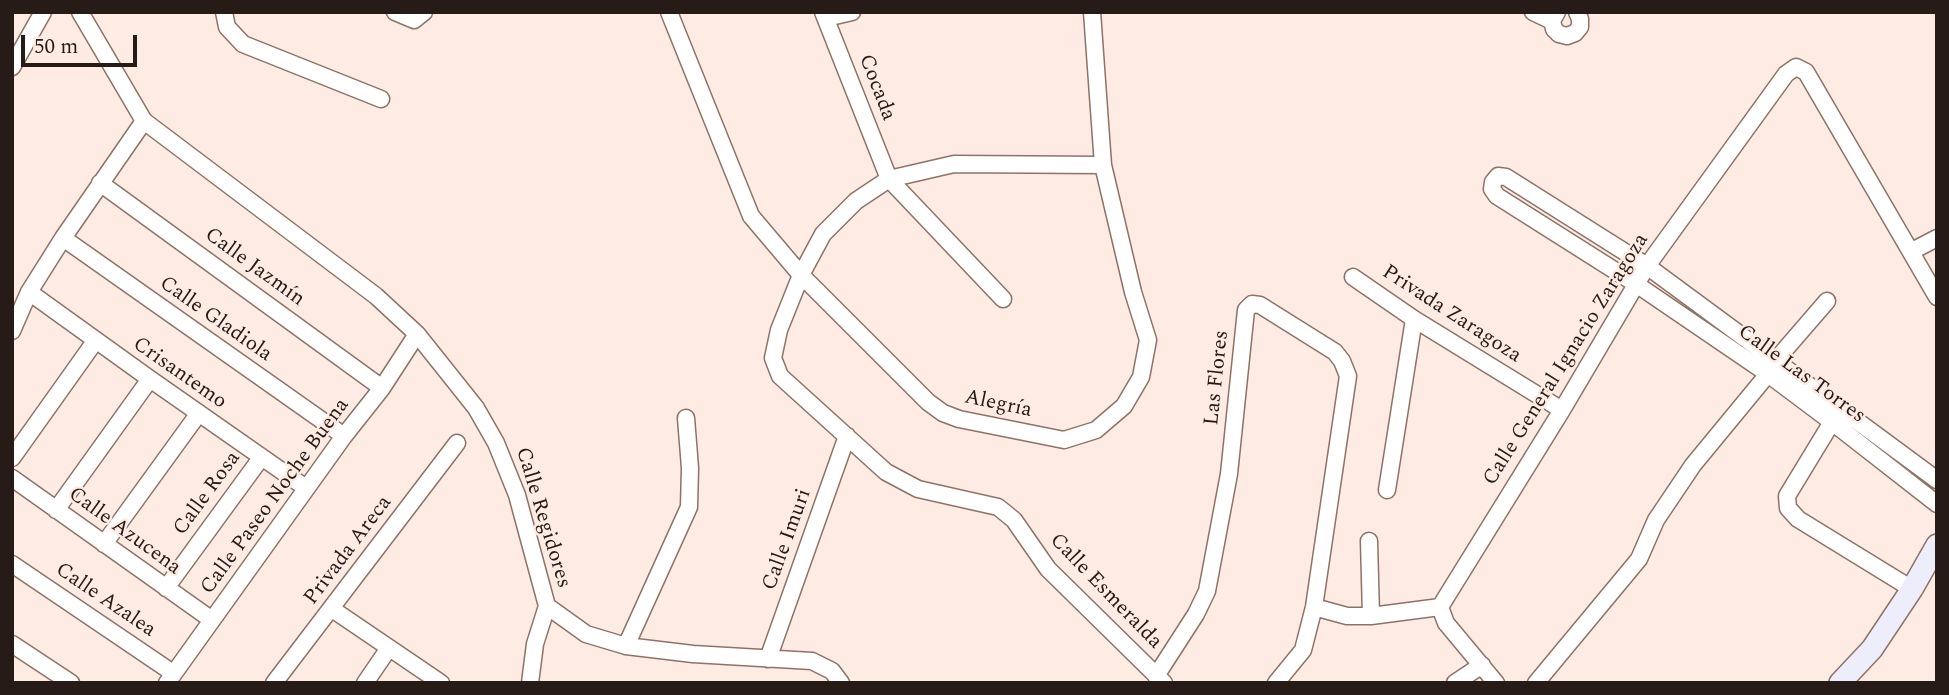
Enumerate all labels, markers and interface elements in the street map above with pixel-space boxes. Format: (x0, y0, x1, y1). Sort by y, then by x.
scale bar (24, 21, 140, 65)
text: 50 m (34, 31, 78, 63)
street label: Cocada (852, 51, 900, 125)
street label: Calle Jazmín (199, 223, 309, 313)
street label: Calle General Ignacio Zaragoza (1479, 229, 1655, 491)
street label: Privada Zaragoza (1377, 261, 1525, 369)
street label: Calle Gladiola (154, 272, 276, 368)
street label: Calle Las Torres (1732, 320, 1870, 430)
street label: Las Flores (1200, 329, 1236, 427)
street label: Crisantemo (127, 332, 231, 416)
street label: Alegría (962, 386, 1034, 424)
street label: Calle Paseo Noche Buena (196, 394, 356, 600)
street label: Calle Regidores (509, 445, 575, 591)
street label: Calle Rosa (169, 447, 247, 541)
street label: Calle Azucena (63, 483, 185, 581)
street label: Calle Imuri (758, 486, 818, 594)
street label: Privada Areca (300, 491, 398, 611)
street label: Calle Esmeralda (1043, 529, 1167, 655)
street label: Calle Azalea (50, 558, 160, 644)

